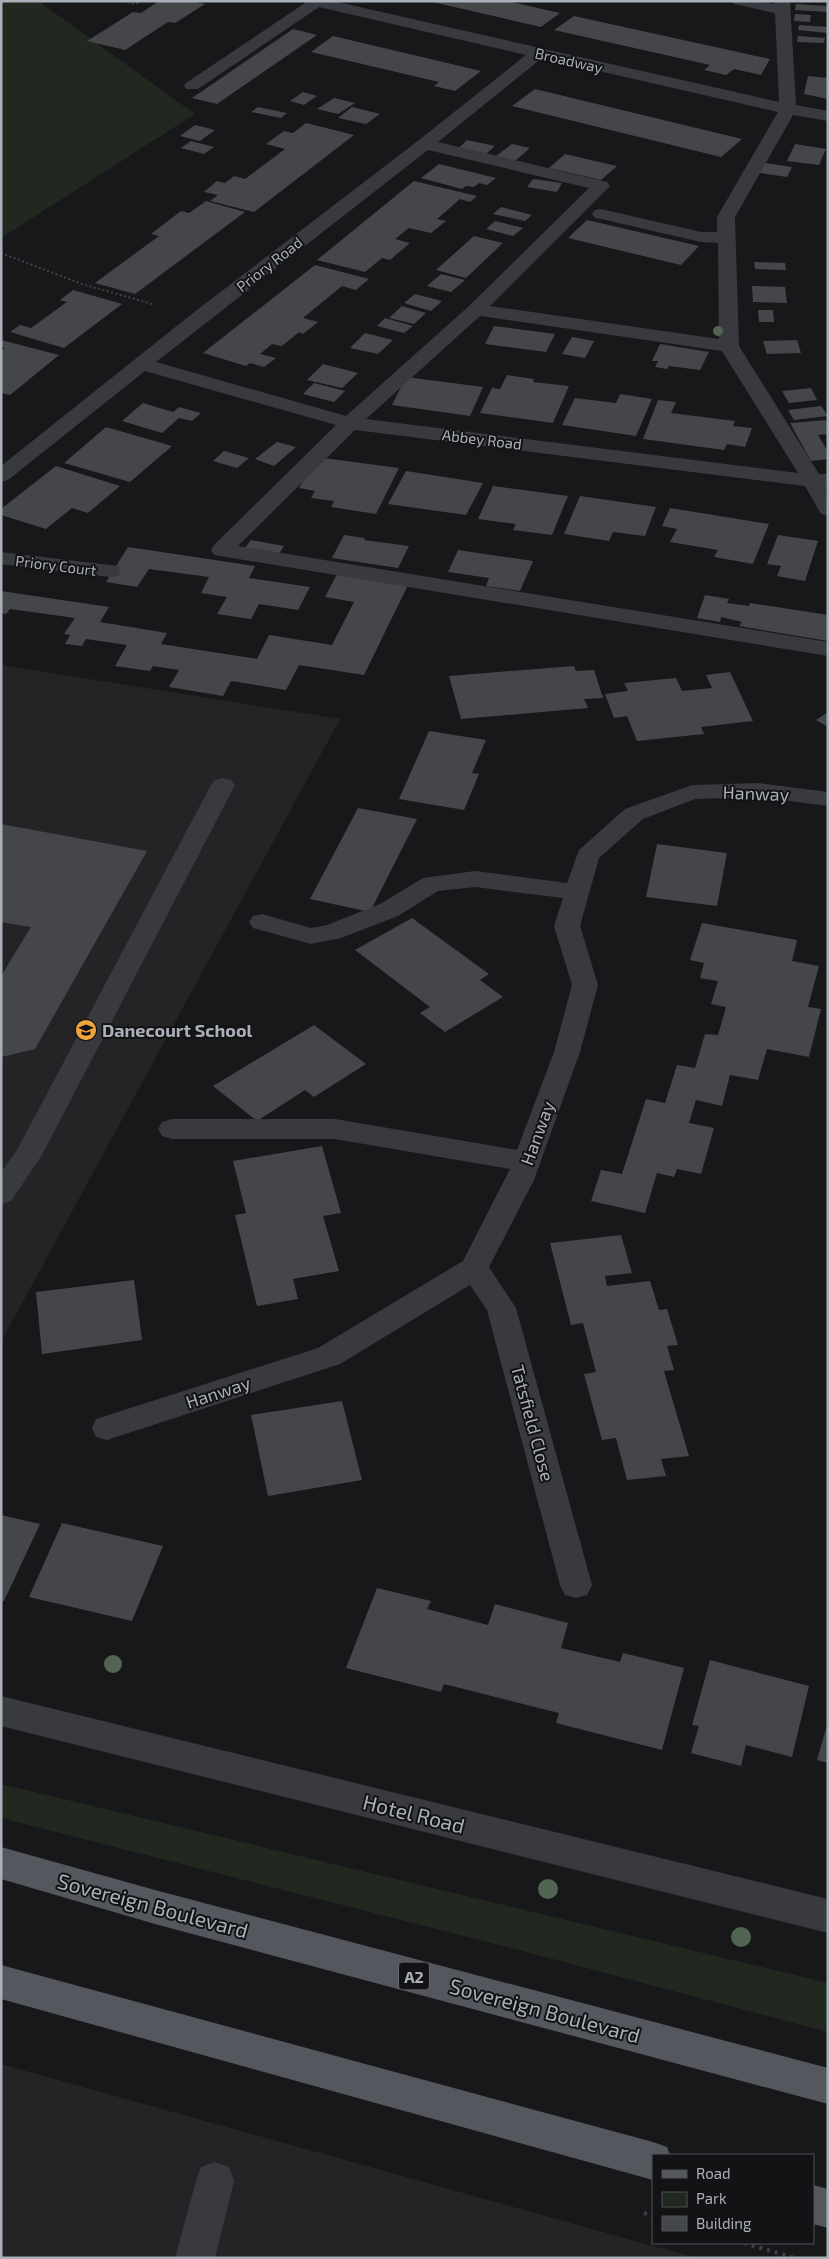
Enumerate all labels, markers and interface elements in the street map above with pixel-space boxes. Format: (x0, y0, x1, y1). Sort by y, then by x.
street label: Broadway (533, 43, 605, 77)
street label: Priory Road (232, 233, 306, 295)
street label: Abbey Road (441, 425, 523, 453)
street label: Priory Court (14, 551, 98, 579)
street label: Hanway (722, 781, 790, 805)
school or university icon: Danecourt School (74, 1018, 98, 1042)
place label: Danecourt School (102, 1019, 253, 1041)
street label: Hanway (515, 1098, 559, 1168)
street label: Tatsfield Close (507, 1362, 559, 1484)
street label: Hanway (183, 1371, 253, 1413)
street label: Hotel Road (361, 1788, 467, 1838)
street label: Sovereign Boulevard (55, 1868, 251, 1942)
road number: A2 (399, 1962, 429, 1990)
street label: Sovereign Boulevard (447, 1973, 643, 2047)
legend (652, 2154, 814, 2244)
text: Road (696, 2164, 731, 2182)
text: Park (696, 2189, 727, 2207)
text: Building (696, 2214, 752, 2232)

